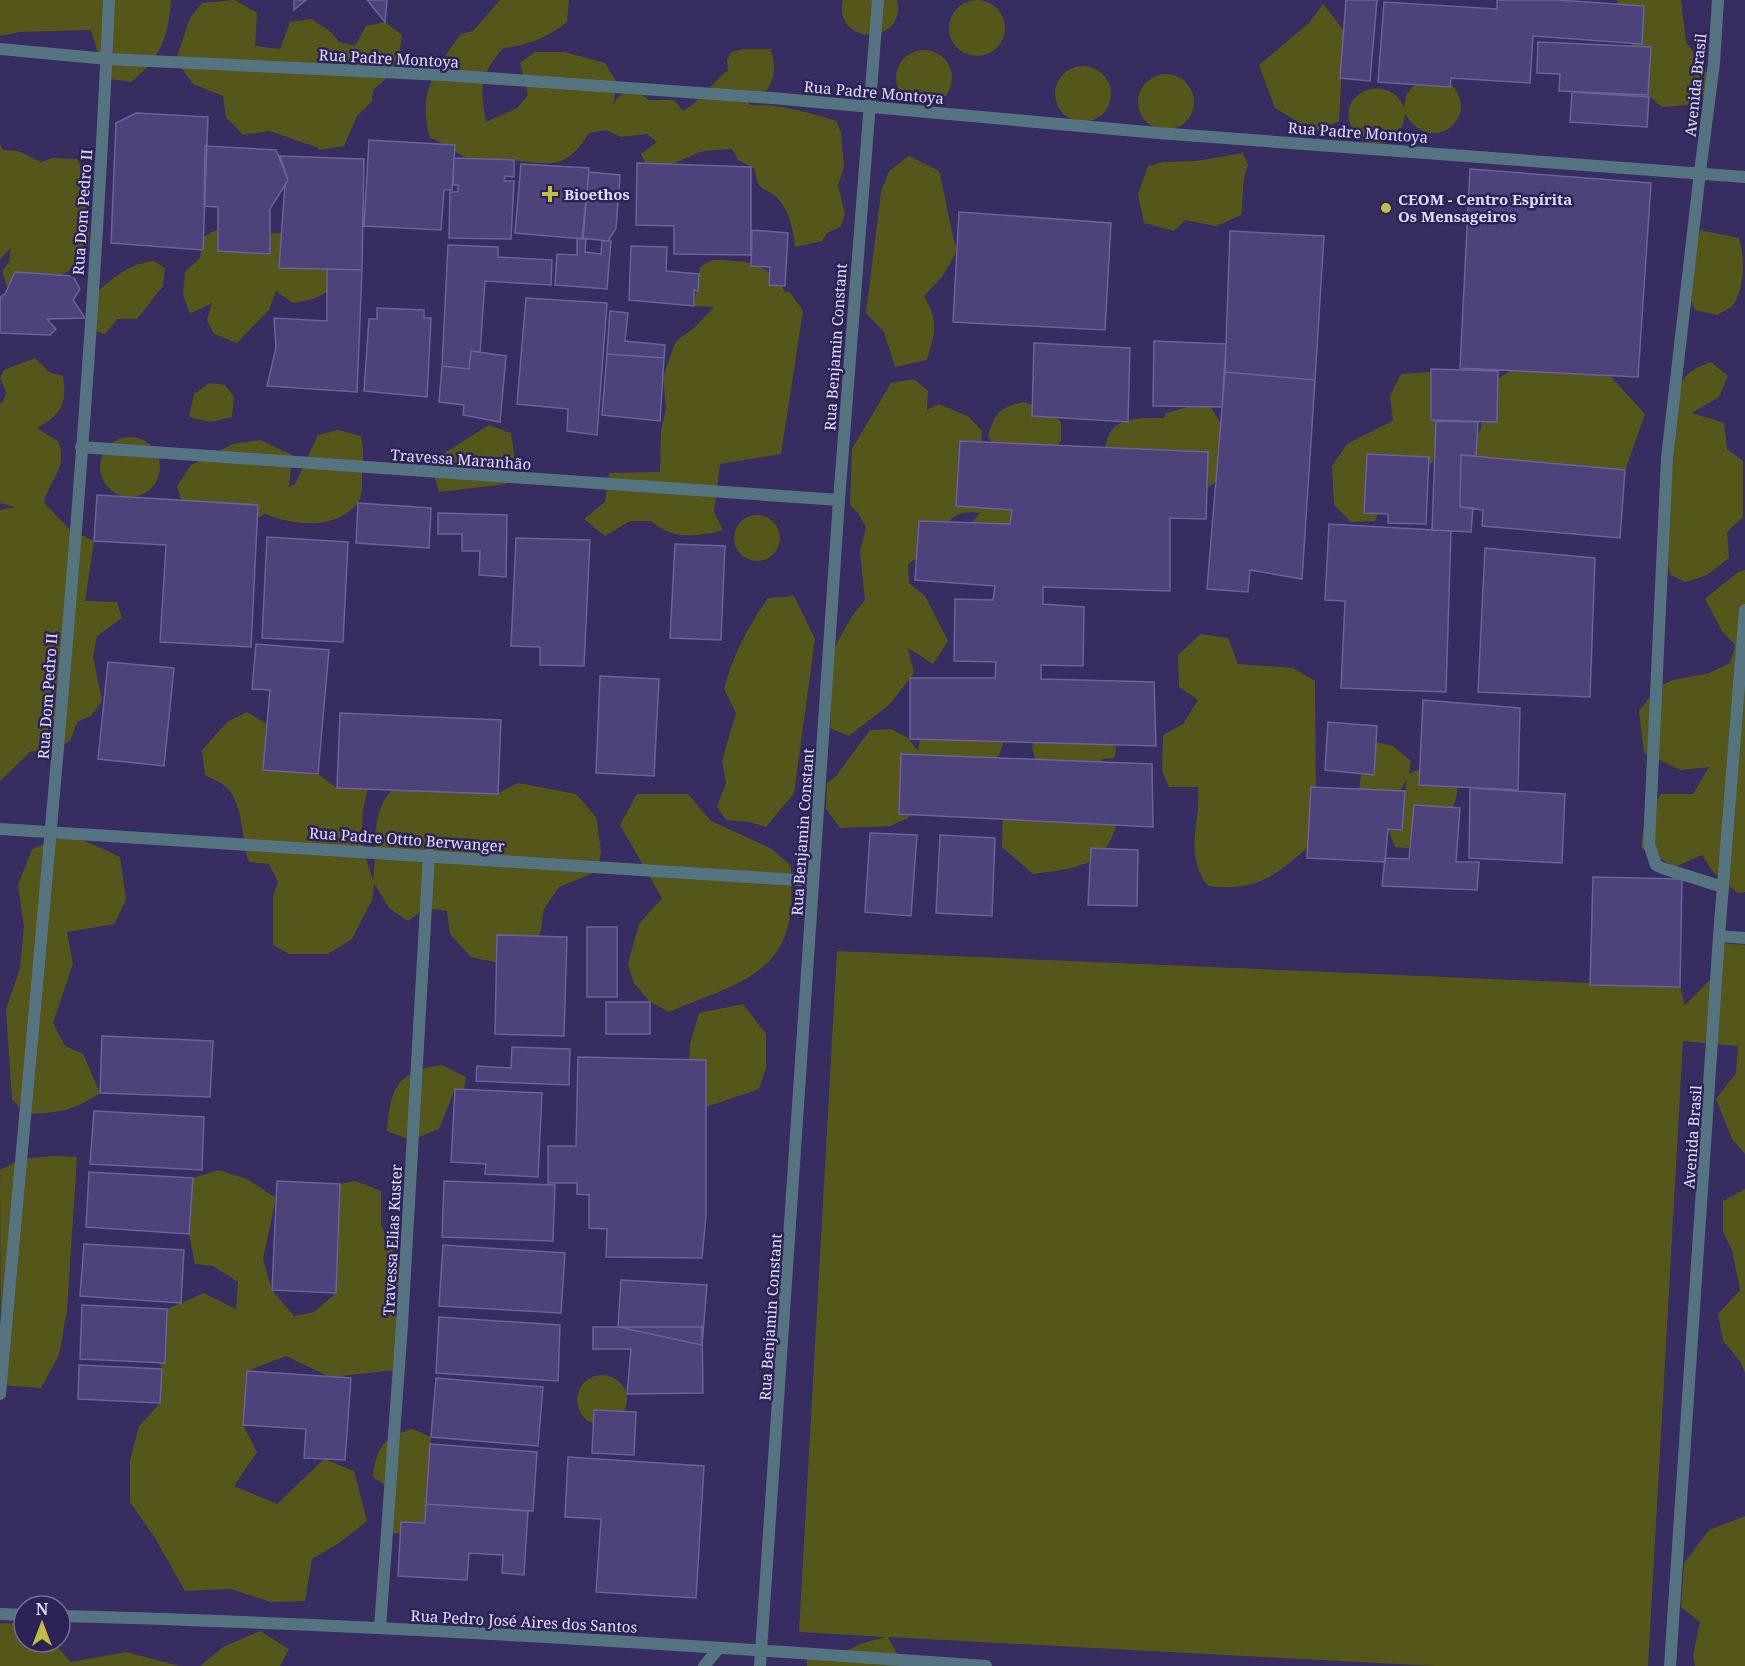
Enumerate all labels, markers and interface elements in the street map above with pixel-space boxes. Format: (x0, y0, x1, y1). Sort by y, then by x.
street label: Avenida Brasil (1680, 32, 1710, 138)
street label: Rua Padre Montoya (318, 44, 460, 72)
street label: Rua Padre Montoya (803, 76, 945, 108)
street label: Rua Padre Montoya (1287, 117, 1429, 147)
street label: Rua Dom Pedro II (68, 148, 96, 276)
place label: Bioethos (564, 184, 630, 204)
marker: Bioethos (541, 185, 559, 203)
place label: CEOM - Centro Espírita Os Mensageiros (1398, 189, 1572, 226)
marker: CEOM - Centro Espírita Os Mensageiros (1379, 201, 1393, 215)
street label: Rua Benjamin Constant (819, 263, 851, 431)
street label: Travessa Maranhão (390, 444, 532, 474)
street label: Rua Dom Pedro II (33, 632, 61, 760)
street label: Rua Benjamin Constant (786, 748, 818, 916)
street label: Rua Padre Ottto Berwanger (309, 822, 505, 856)
street label: Avenida Brasil (1678, 1084, 1706, 1189)
street label: Travessa Elias Kuster (378, 1164, 406, 1316)
street label: Rua Benjamin Constant (754, 1233, 786, 1401)
north arrow (12, 1594, 72, 1654)
text: N (36, 1598, 49, 1620)
street label: Rua Pedro José Aires dos Santos (410, 1605, 638, 1637)

